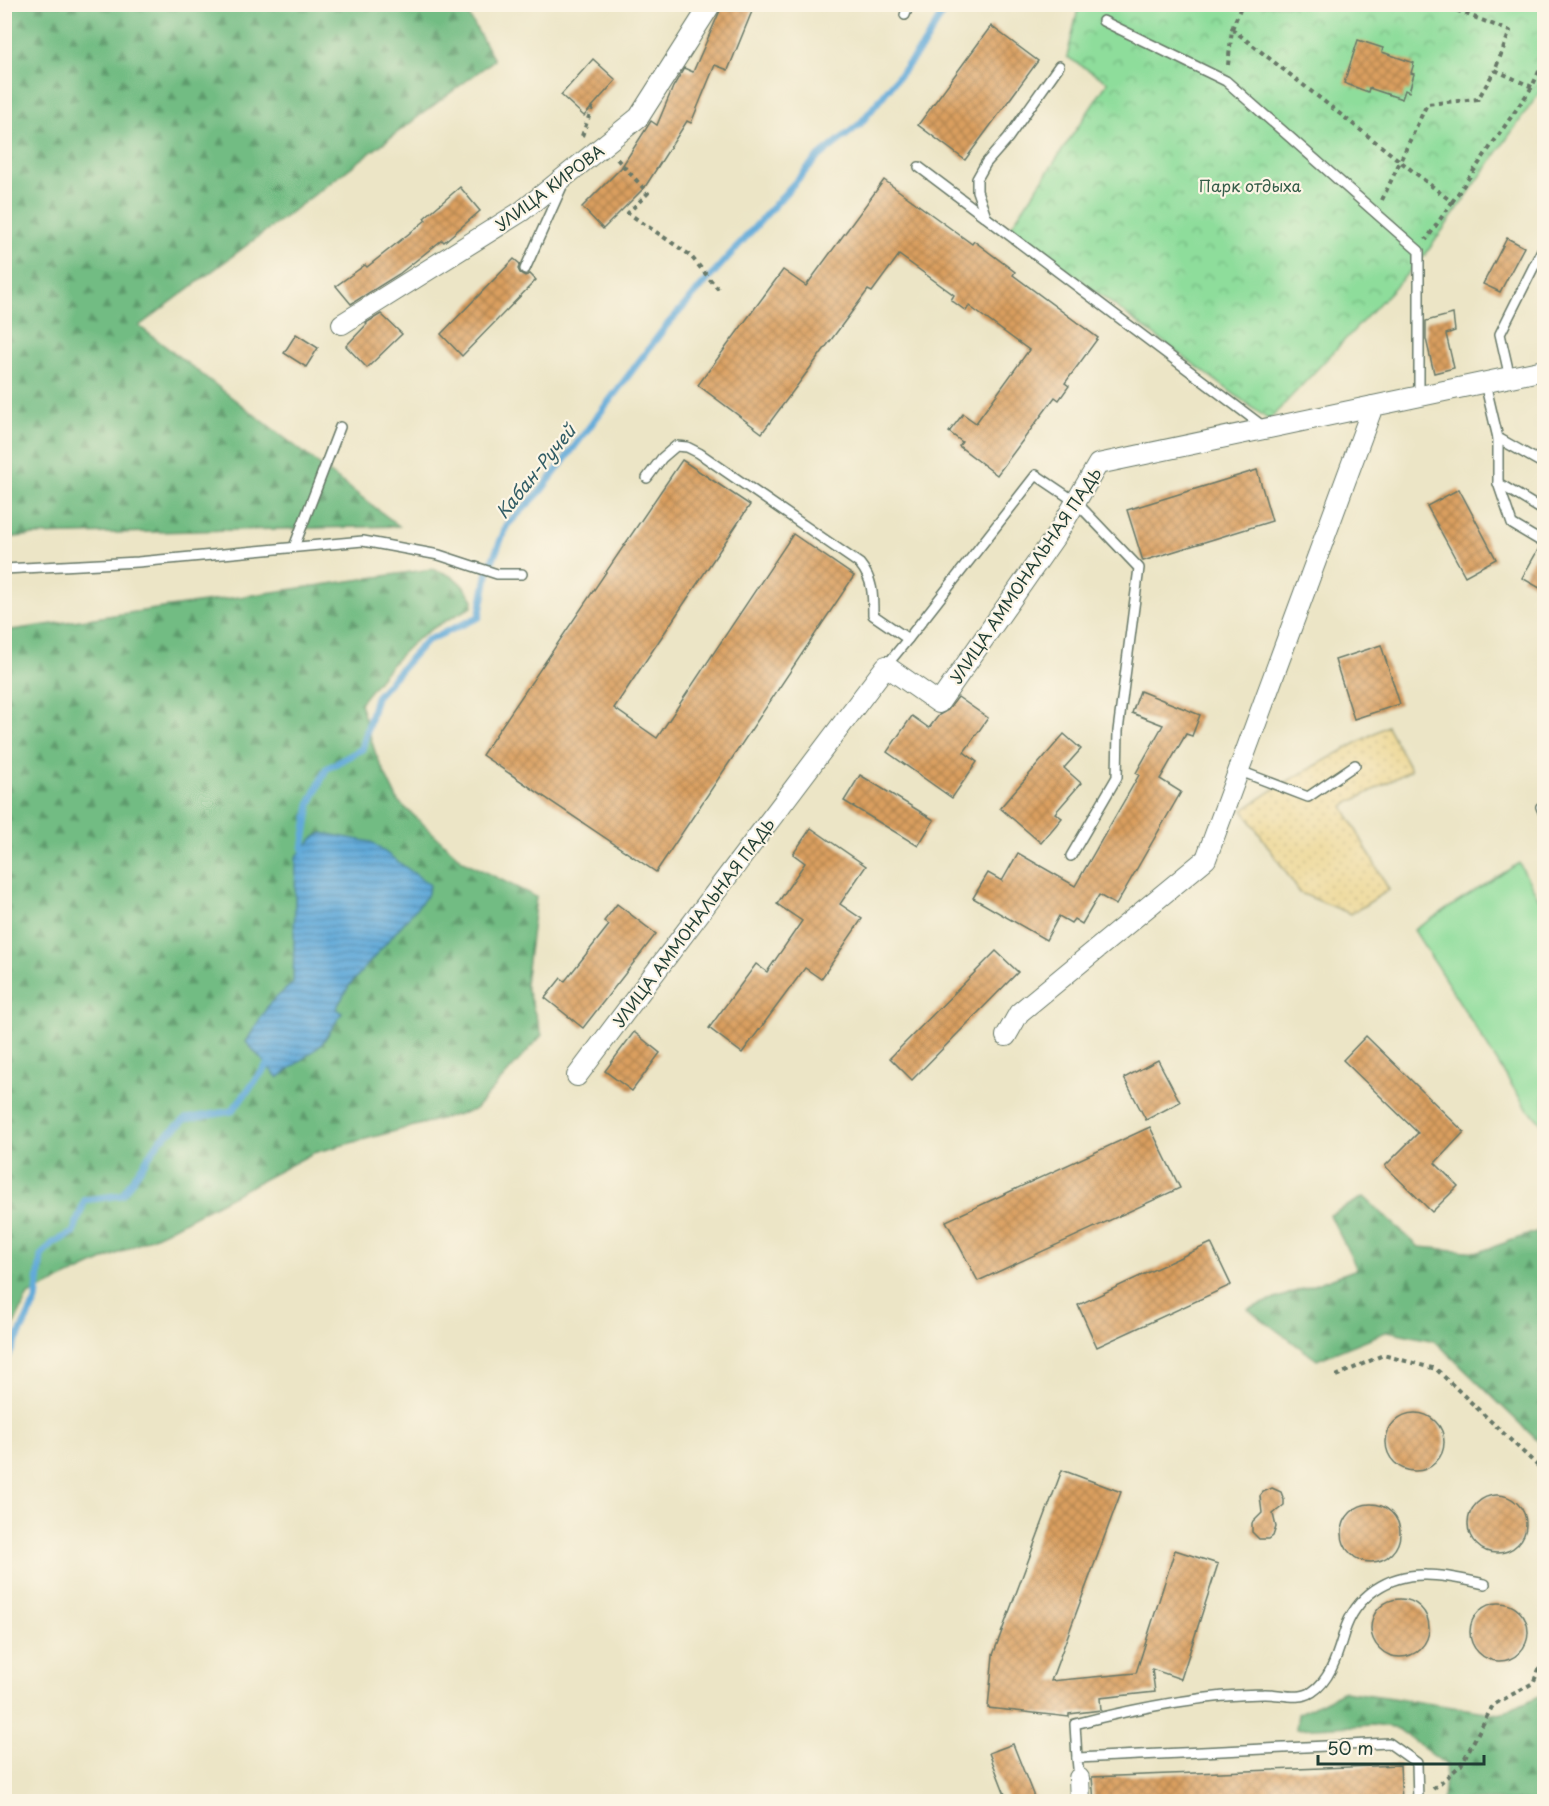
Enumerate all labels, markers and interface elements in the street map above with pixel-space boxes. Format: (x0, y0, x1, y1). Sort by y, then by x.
street label: УЛИЦА КИРОВА (490, 138, 609, 236)
park label: Парк отдыха (1199, 173, 1302, 197)
water label: Кабан-Ручей (488, 416, 583, 524)
street label: УЛИЦА АММОНАЛЬНАЯ ПАДЬ (943, 462, 1107, 688)
street label: УЛИЦА АММОНАЛЬНАЯ ПАДЬ (606, 812, 780, 1032)
scale bar (1318, 1728, 1484, 1766)
text: 50 m (1327, 1734, 1374, 1761)

